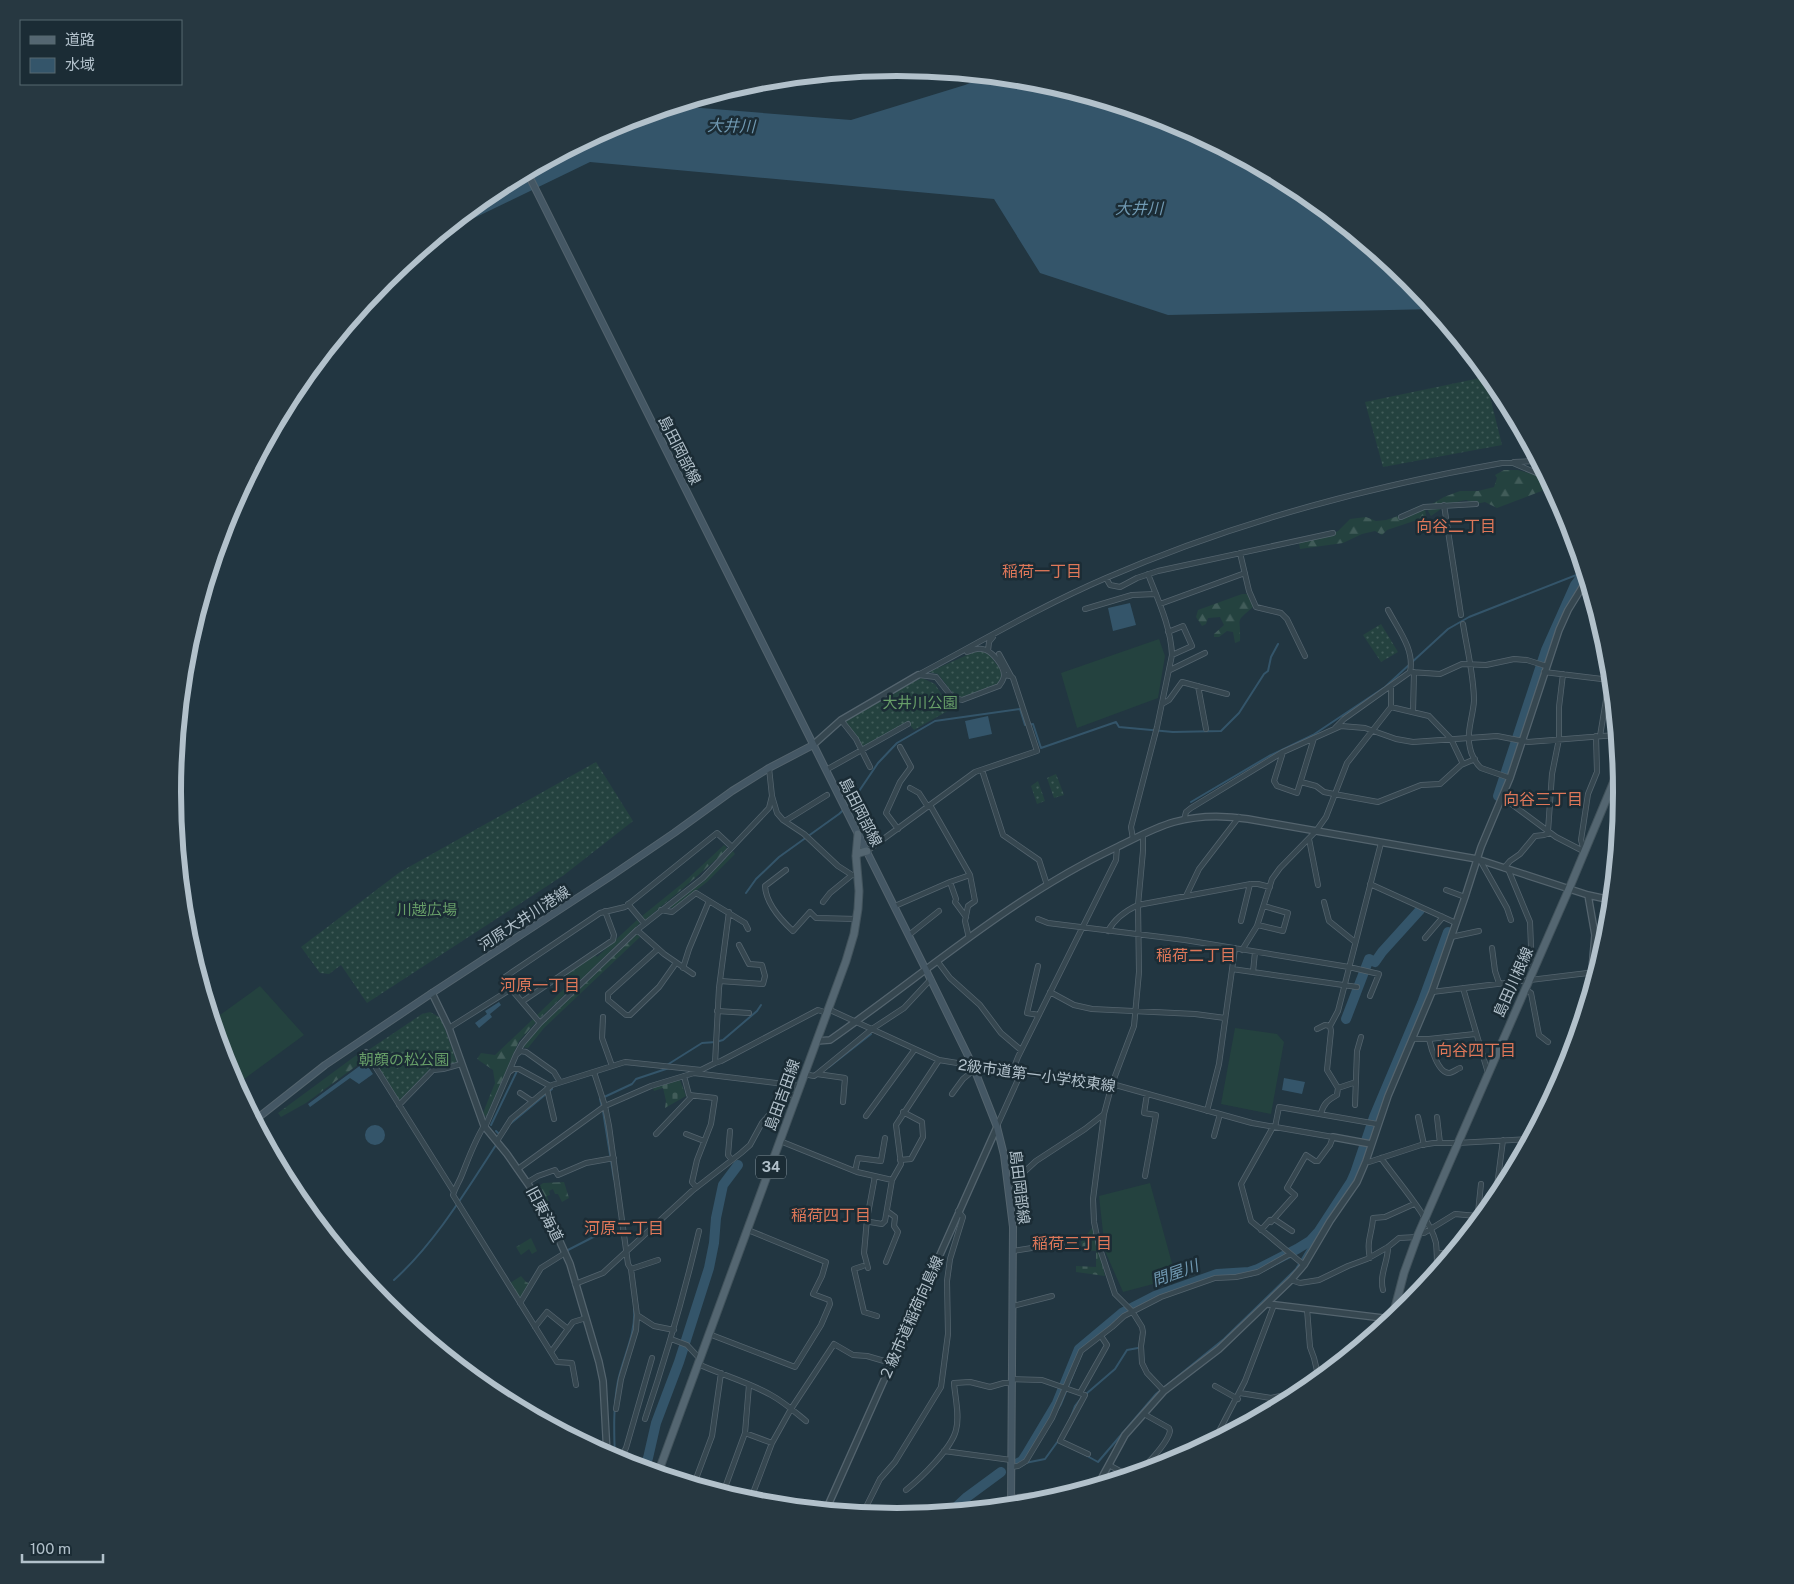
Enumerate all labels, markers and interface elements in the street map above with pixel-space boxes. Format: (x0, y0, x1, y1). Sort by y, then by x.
legend (20, 20, 182, 85)
text: 道路 (65, 31, 95, 48)
text: 水域 (65, 56, 95, 73)
water label: 大井川 (707, 116, 757, 136)
water label: 大井川 (1115, 199, 1165, 218)
street label: 島田岡部線 (655, 413, 705, 487)
district label: 向谷二丁目 (1416, 517, 1496, 536)
district label: 稲荷一丁目 (1002, 562, 1082, 581)
park label: 大井川公園 (882, 694, 958, 711)
street label: 島田岡部線 (836, 775, 886, 849)
district label: 向谷三丁目 (1503, 790, 1583, 809)
street label: 河原大井川港線 (475, 882, 573, 954)
park label: 川越広場 (397, 901, 457, 918)
street label: 島田川根線 (1490, 944, 1536, 1020)
district label: 稲荷二丁目 (1156, 946, 1236, 965)
district label: 河原一丁目 (500, 976, 580, 995)
district label: 向谷四丁目 (1436, 1041, 1516, 1060)
park label: 朝顔の松公園 (359, 1051, 449, 1068)
street label: 2級市道第一小学校東線 (957, 1056, 1117, 1094)
street label: 島田吉田線 (761, 1057, 803, 1133)
street label: 島田岡部線 (1007, 1149, 1033, 1225)
road number: 34 (756, 1156, 786, 1178)
street label: 旧東海道 (523, 1184, 567, 1244)
district label: 稲荷四丁目 (791, 1206, 871, 1225)
district label: 河原二丁目 (584, 1219, 664, 1238)
district label: 稲荷三丁目 (1032, 1234, 1112, 1253)
street label: ２級市道稲荷向島線 (876, 1253, 946, 1383)
water label: 問屋川 (1149, 1255, 1203, 1290)
scale bar (22, 1532, 104, 1564)
text: 100 m (30, 1540, 71, 1557)

